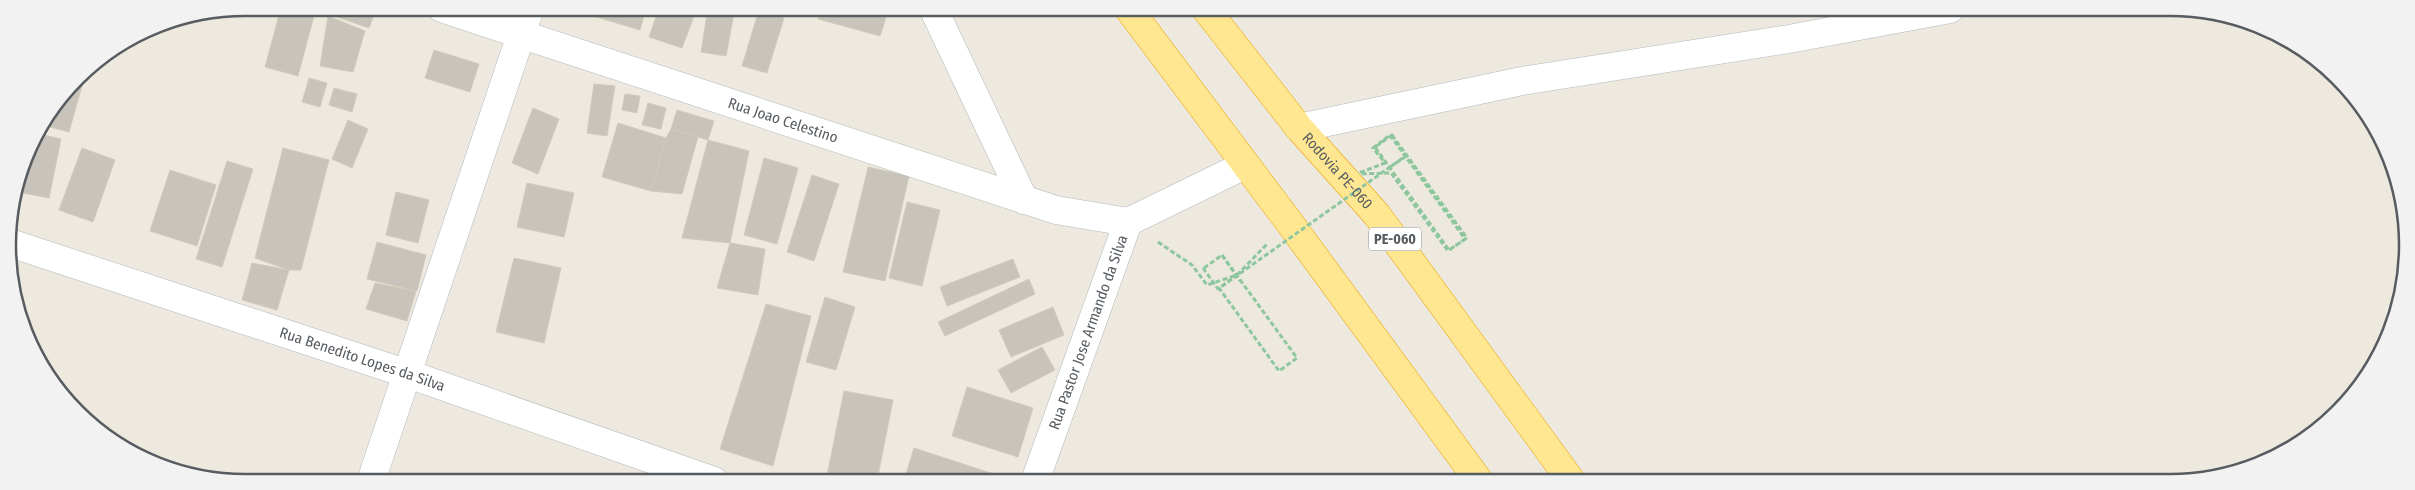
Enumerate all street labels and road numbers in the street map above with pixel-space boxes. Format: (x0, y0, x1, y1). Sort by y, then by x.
street label: Rua Joao Celestino (726, 94, 840, 147)
street label: Rodovia PE-060 (1299, 129, 1376, 213)
road number: PE-060 (1369, 228, 1421, 250)
street label: Rua Pastor Jose Armando da Silva (1045, 232, 1132, 432)
street label: Rua Benedito Lopes da Silva (277, 323, 447, 395)

